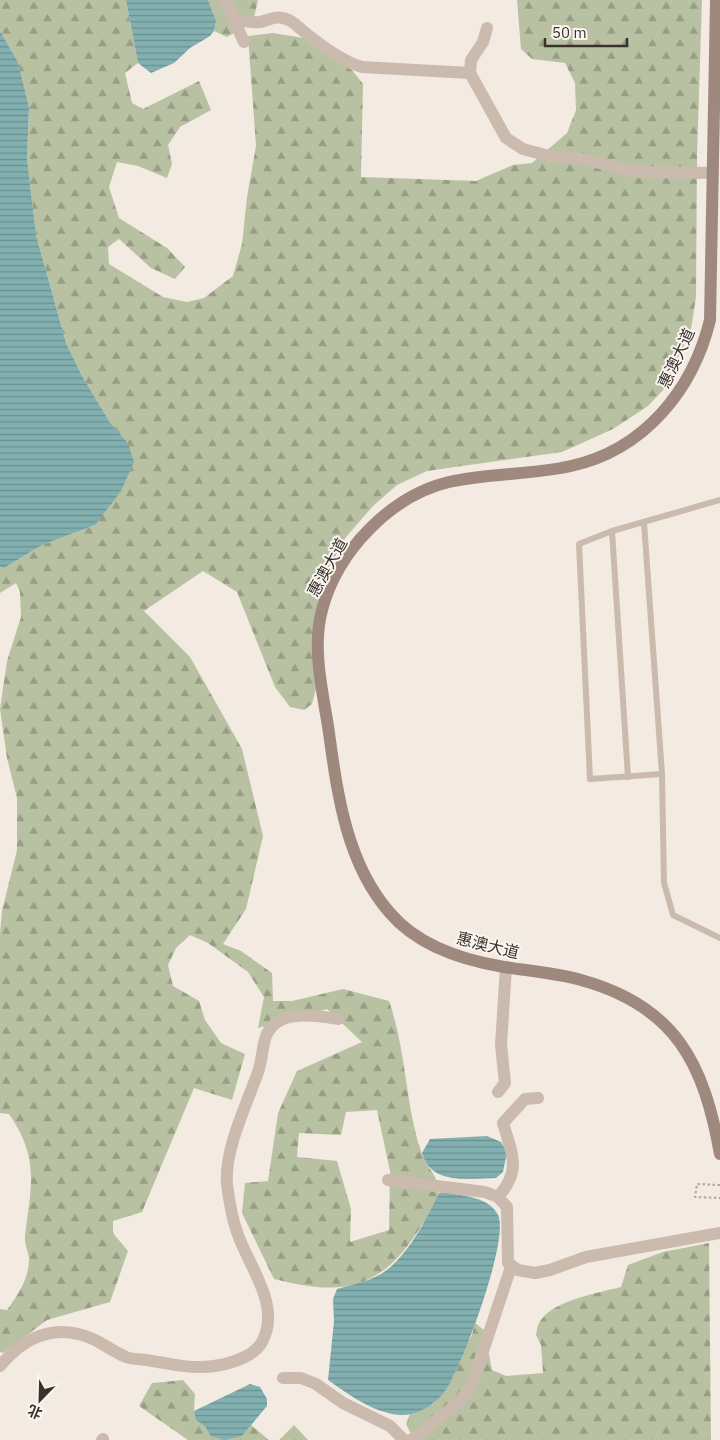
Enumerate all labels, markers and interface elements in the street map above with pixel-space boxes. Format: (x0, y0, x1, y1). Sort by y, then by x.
scale bar (545, 15, 628, 47)
text: 50 m (552, 23, 587, 42)
street label: 惠澳大道 (653, 325, 699, 391)
street label: 惠澳大道 (303, 534, 351, 600)
street label: 惠澳大道 (455, 928, 521, 962)
north arrow (15, 1375, 65, 1425)
text: 北 (25, 1401, 45, 1423)

